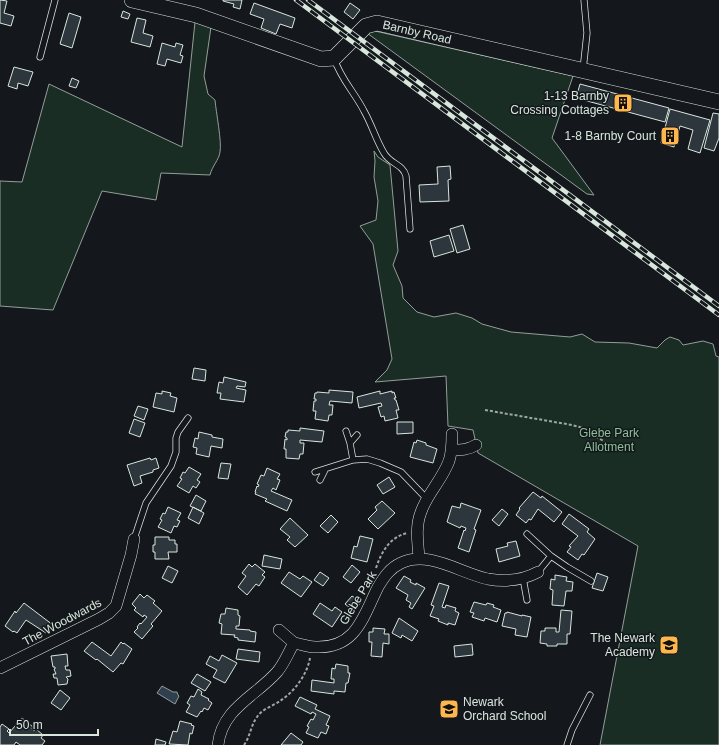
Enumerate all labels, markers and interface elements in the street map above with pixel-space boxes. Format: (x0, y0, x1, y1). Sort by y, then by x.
street label: Barnby Road (381, 18, 453, 47)
place label: 1-13 Barnby Crossing Cottages (510, 89, 609, 117)
building icon: 1-13 Barnby Crossing Cottages (612, 92, 634, 114)
building icon: 1-8 Barnby Court (659, 125, 681, 147)
place label: 1-8 Barnby Court (565, 129, 657, 143)
park label: Glebe Park Allotment (579, 426, 640, 454)
street label: Glebe Park (337, 568, 380, 627)
street label: The Woodwards (20, 595, 104, 649)
place label: The Newark Academy (590, 631, 656, 659)
school or university icon: The Newark Academy (658, 634, 680, 656)
place label: Newark Orchard School (463, 695, 546, 723)
school or university icon: Newark Orchard School (438, 698, 460, 720)
scale bar (10, 711, 98, 737)
text: 50 m (16, 718, 43, 732)

